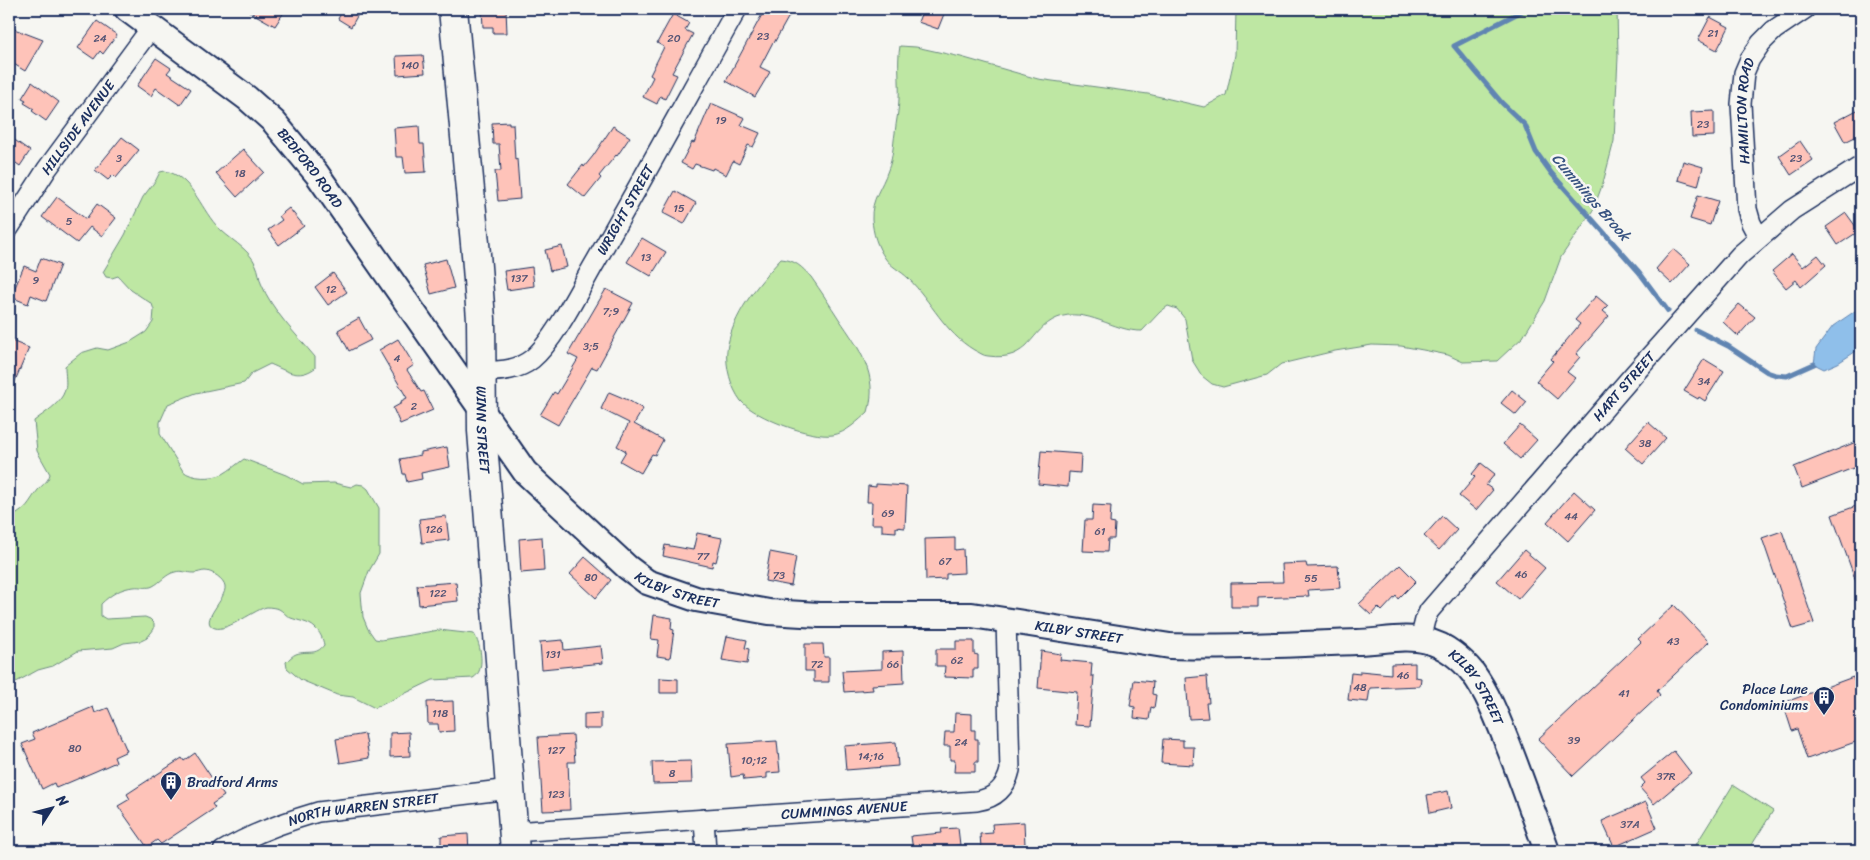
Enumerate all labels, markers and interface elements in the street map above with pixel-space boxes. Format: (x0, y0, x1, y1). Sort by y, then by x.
house number: 21 (1707, 24, 1719, 43)
house number: 23 (757, 27, 769, 46)
house number: 24 (93, 29, 107, 48)
house number: 20 (667, 29, 681, 48)
street label: HAMILTON ROAD (1728, 53, 1762, 165)
house number: 140 (401, 56, 419, 75)
street label: HILLSIDE AVENUE (34, 73, 122, 180)
house number: 19 (715, 111, 727, 130)
house number: 23 (1697, 115, 1709, 134)
street label: BEDFORD ROAD (271, 122, 350, 214)
water label: Cummings Brook (1545, 147, 1638, 249)
house number: 3 (116, 149, 122, 168)
house number: 23 (1790, 149, 1802, 168)
street label: WRIGHT STREET (589, 159, 661, 260)
house number: 18 (234, 164, 246, 183)
house number: 15 (673, 199, 685, 218)
house number: 5 (66, 212, 73, 231)
house number: 13 (641, 248, 651, 267)
house number: 137 (510, 269, 528, 288)
house number: 9 (33, 271, 40, 290)
house number: 12 (325, 280, 337, 299)
house number: 7;9 (603, 302, 619, 321)
house number: 3;5 (583, 337, 599, 356)
street label: HART STREET (1586, 344, 1662, 427)
house number: 4 (394, 349, 401, 368)
house number: 34 (1698, 372, 1711, 391)
street label: WINN STREET (469, 386, 498, 476)
house number: 2 (411, 397, 418, 416)
house number: 38 (1639, 434, 1652, 453)
house number: 69 (881, 504, 895, 523)
house number: 44 (1564, 507, 1578, 526)
house number: 126 (425, 520, 443, 539)
house number: 61 (1095, 522, 1106, 541)
house number: 77 (697, 547, 710, 566)
house number: 67 (939, 552, 952, 571)
street label: KILBY STREET (629, 564, 723, 616)
house number: 46 (1514, 565, 1528, 584)
house number: 73 (773, 566, 785, 585)
house number: 80 (584, 568, 598, 587)
house number: 55 (1304, 569, 1318, 588)
house number: 122 (429, 584, 447, 603)
street label: KILBY STREET (1033, 613, 1126, 651)
house number: 43 (1667, 632, 1679, 651)
street label: KILBY STREET (1443, 642, 1512, 730)
house number: 131 (545, 645, 561, 664)
house number: 62 (951, 651, 964, 670)
house number: 72 (811, 655, 824, 674)
house number: 66 (887, 655, 899, 674)
house number: 46 (1396, 666, 1410, 685)
place label: Place Lane Condominiums (1720, 677, 1808, 718)
house number: 48 (1353, 678, 1367, 697)
house number: 41 (1618, 684, 1630, 703)
building icon: Place Lane Condominiums (1812, 685, 1836, 716)
house number: 118 (432, 704, 448, 723)
house number: 39 (1568, 731, 1581, 750)
house number: 24 (954, 733, 968, 752)
house number: 80 (68, 739, 82, 758)
house number: 127 (547, 741, 565, 760)
house number: 14;16 (858, 747, 884, 766)
house number: 10;12 (741, 751, 768, 770)
house number: 8 (669, 764, 676, 783)
house number: 37R (1657, 767, 1676, 786)
building icon: Bradford Arms (159, 770, 183, 801)
place label: Bradford Arms (187, 770, 279, 795)
north arrow (28, 782, 78, 832)
street label: NORTH WARREN STREET (284, 785, 441, 833)
house number: 123 (547, 785, 565, 804)
text: N (49, 789, 75, 812)
street label: CUMMINGS AVENUE (780, 793, 909, 827)
house number: 37A (1620, 815, 1640, 834)

